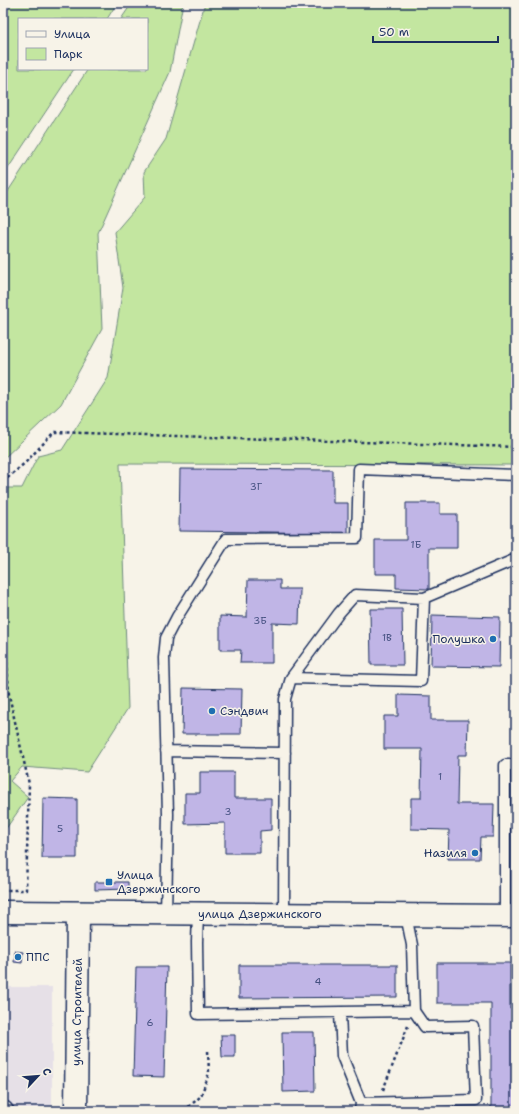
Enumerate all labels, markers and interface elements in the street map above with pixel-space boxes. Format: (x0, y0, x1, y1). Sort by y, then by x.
legend (18, 18, 148, 70)
scale bar (373, 18, 498, 44)
text: 50 m (379, 24, 409, 40)
text: Улица (54, 26, 91, 42)
text: Парк (54, 46, 83, 62)
house number: 3Г (250, 480, 263, 493)
house number: 1Б (411, 538, 421, 551)
house number: 3Б (253, 614, 267, 627)
house number: 1В (382, 631, 392, 644)
place label: Полушка (432, 631, 486, 647)
marker: Полушка (488, 634, 498, 644)
place label: Сэндвич (220, 703, 268, 719)
marker: Сэндвич (207, 706, 217, 716)
house number: 1 (438, 770, 442, 783)
house number: 3 (225, 805, 232, 818)
house number: 5 (57, 822, 63, 835)
place label: Назиля (424, 845, 467, 861)
marker: Назиля (470, 848, 480, 858)
place label: Улица Дзержинского (117, 867, 201, 897)
marker: Улица Дзержинского (104, 877, 114, 887)
street label: улица Дзержинского (198, 906, 322, 922)
place label: ППС (26, 949, 50, 965)
marker: ППС (13, 952, 23, 962)
street label: улица Строителей (68, 958, 86, 1066)
house number: 4 (315, 975, 322, 988)
house number: 6 (147, 1016, 154, 1029)
north arrow (18, 1056, 58, 1096)
text: С (38, 1066, 55, 1078)

